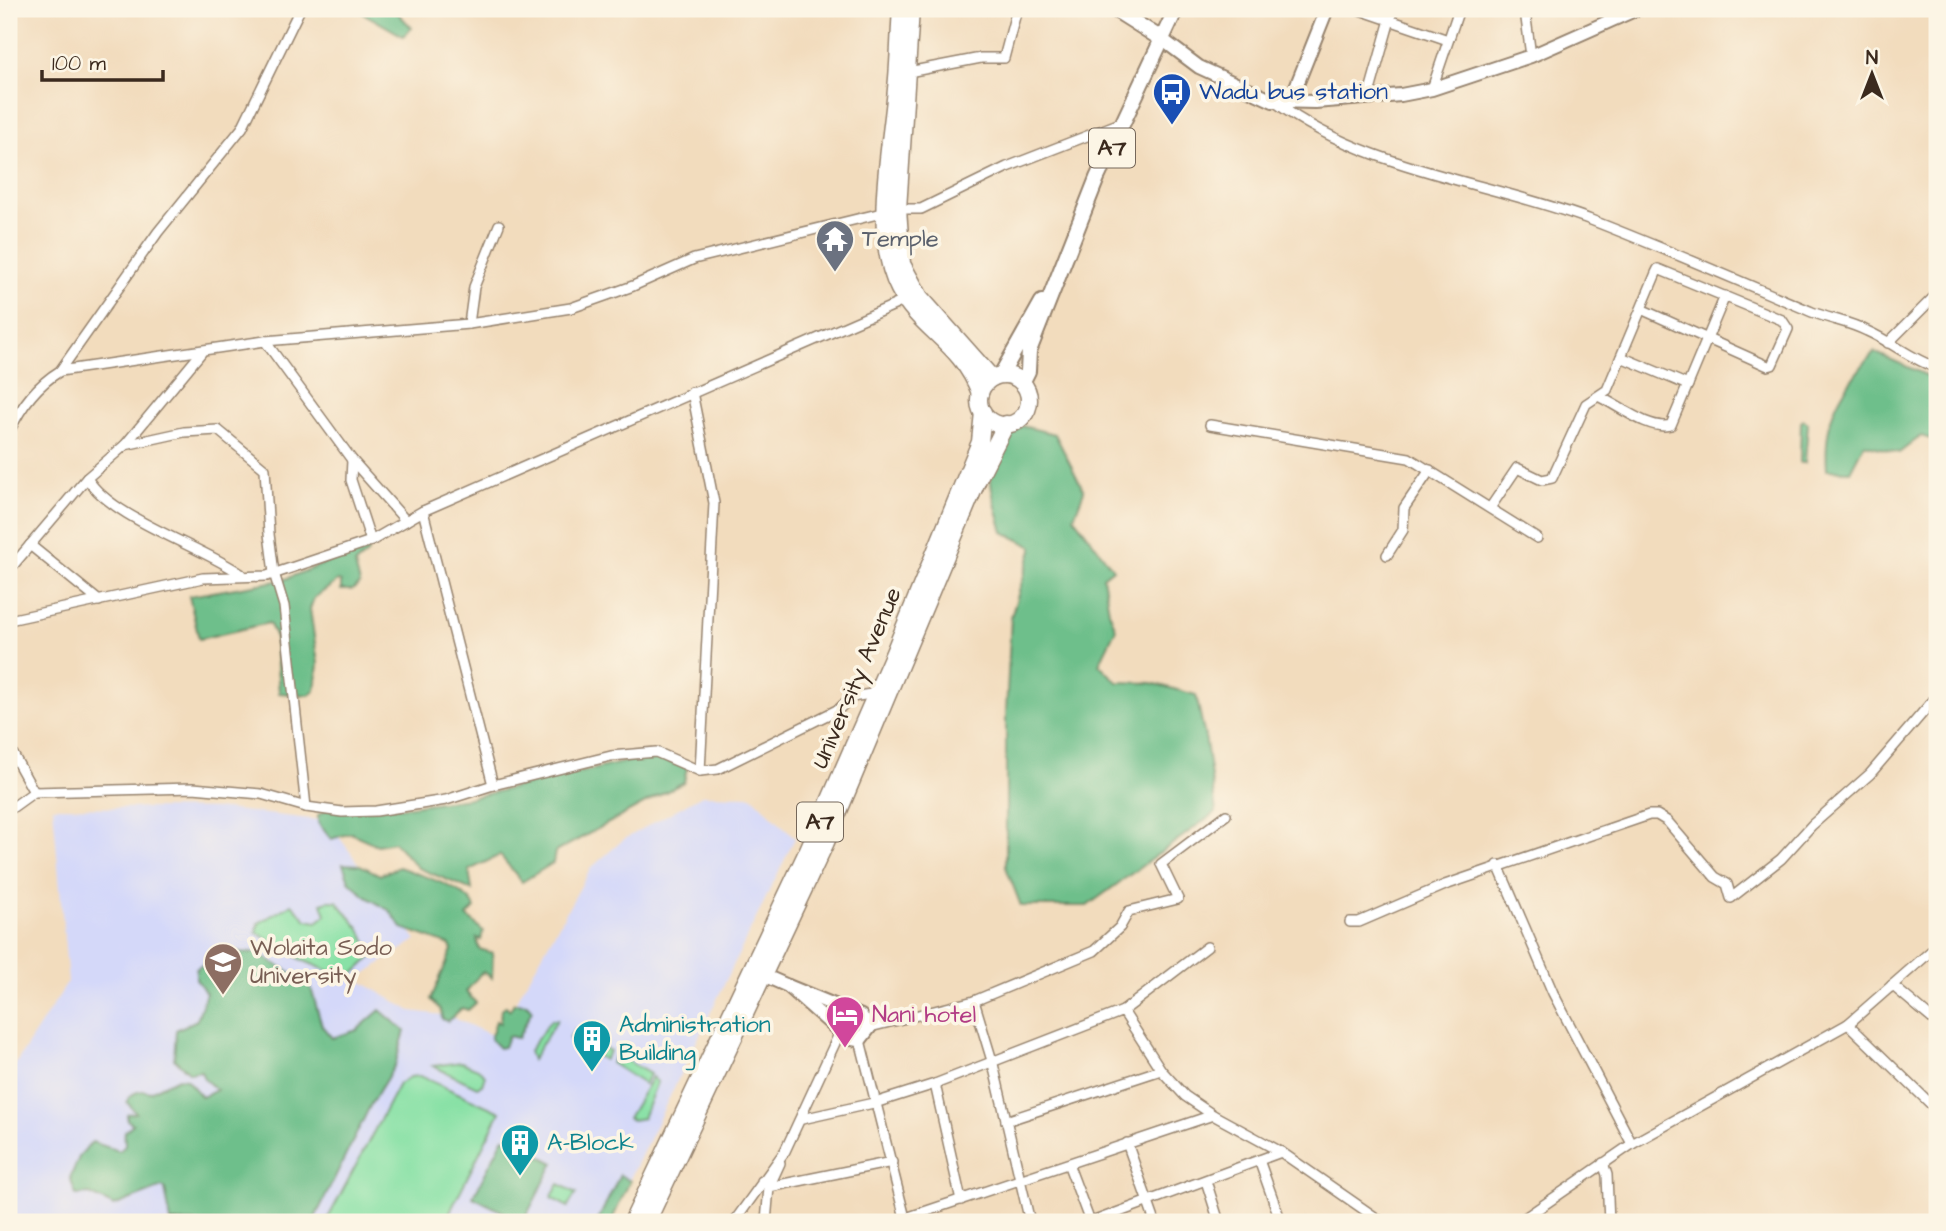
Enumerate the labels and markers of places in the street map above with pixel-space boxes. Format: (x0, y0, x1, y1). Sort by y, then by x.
bus stop icon: Wadu bus station (1151, 71, 1193, 126)
place label: Wadu bus station (1199, 75, 1388, 109)
temple icon: Temple (814, 218, 856, 273)
place label: Temple (862, 222, 939, 256)
place label: Wolaita Sodo University (250, 931, 392, 994)
school or university icon: Wolaita Sodo University (202, 941, 244, 996)
hotel icon: Nani hotel (824, 994, 866, 1049)
place label: Nani hotel (872, 998, 976, 1032)
place label: Administration Building (619, 1008, 771, 1071)
building icon: Administration Building (571, 1018, 613, 1073)
building icon: A-Block (499, 1122, 541, 1177)
place label: A-Block (547, 1126, 634, 1160)

